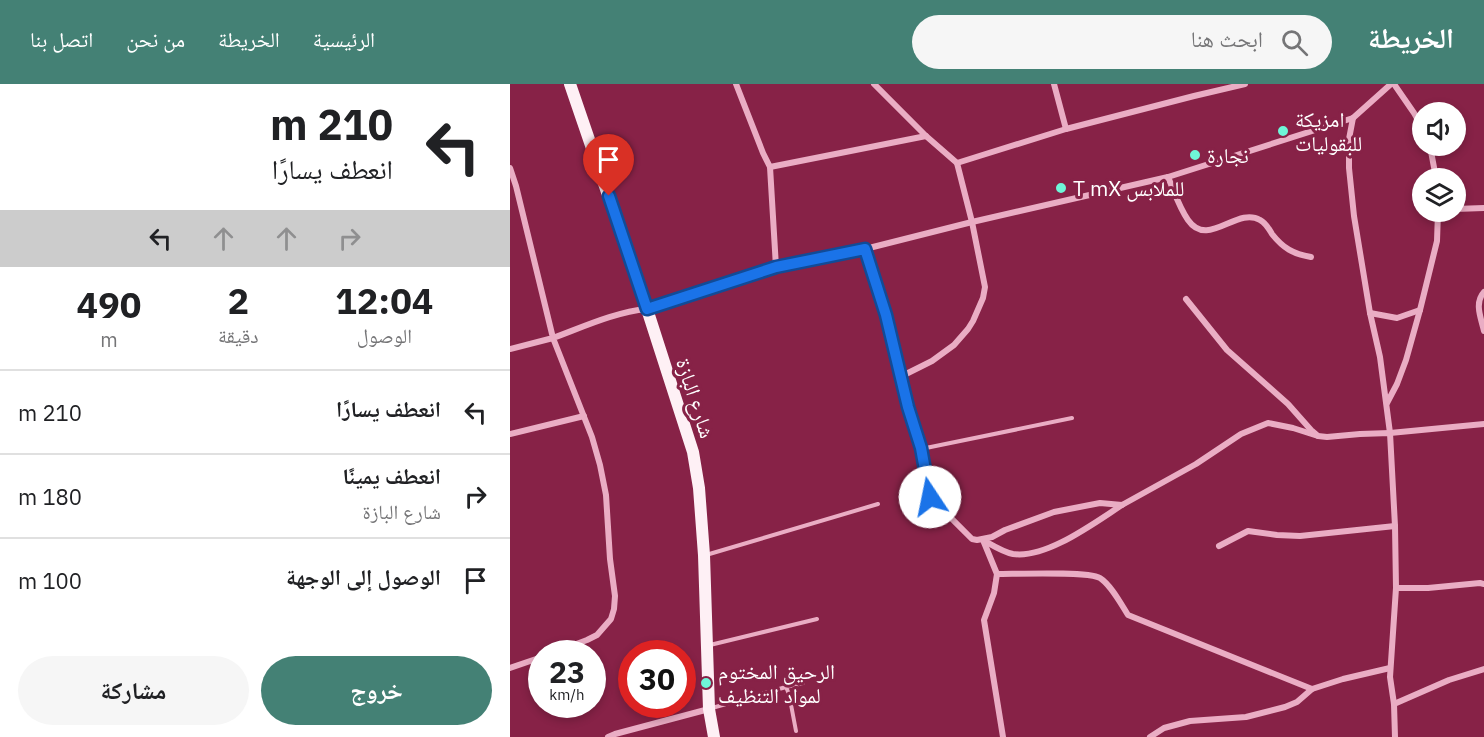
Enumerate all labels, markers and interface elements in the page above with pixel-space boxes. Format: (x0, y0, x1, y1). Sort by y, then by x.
search box (912, 15, 1332, 69)
text: الخريطة (1368, 19, 1454, 56)
text: ابحث هنا (1191, 24, 1263, 53)
text: اتصل بنا (30, 25, 93, 53)
text: من نحن (126, 25, 185, 53)
text: الخريطة (218, 25, 280, 53)
text: الرئيسية (313, 25, 375, 53)
icon: search (1278, 26, 1311, 59)
text: 210 m (270, 97, 393, 152)
map controls (1412, 102, 1466, 222)
button: sound (1412, 102, 1466, 156)
place label: امزيكة للبقوليات (1295, 105, 1362, 157)
icon: left (414, 108, 492, 186)
marker: امزيكة للبقوليات (1276, 124, 1290, 138)
pin (583, 134, 634, 196)
place label: نجارة (1207, 141, 1249, 169)
icon: arrive (592, 143, 625, 176)
marker: نجارة (1188, 148, 1202, 162)
text: انعطف يسارًا (272, 151, 393, 186)
button: layers (1412, 168, 1466, 222)
place label: T mX للملابس (1073, 174, 1184, 202)
marker: T mX للملابس (1054, 181, 1068, 195)
icon: left (144, 222, 177, 255)
icon: ahead (207, 222, 240, 255)
icon: ahead (270, 222, 303, 255)
icon: right (333, 222, 366, 255)
text: 2 (227, 277, 249, 324)
text: 12:04 (335, 277, 433, 324)
text: 490 (77, 281, 141, 328)
text: دقيقة (218, 322, 259, 349)
text: الوصول (357, 322, 412, 349)
text: m (100, 326, 118, 353)
street label: شارع البازة (670, 354, 722, 442)
text: انعطف يسارًا (336, 394, 441, 423)
icon: left (459, 396, 492, 429)
text: 210 m (18, 398, 82, 427)
text: انعطف يمينًا (343, 461, 441, 490)
position arrow (898, 465, 962, 529)
icon: right (459, 480, 492, 513)
text: 180 m (18, 482, 82, 511)
text: شارع البازة (362, 498, 441, 525)
text: الوصول إلى الوجهة (286, 562, 441, 591)
icon: arrive (459, 564, 492, 597)
text: 100 m (18, 566, 82, 595)
speed limit sign: 30 (618, 640, 696, 718)
text: 23 (549, 652, 585, 691)
button: مشاركة (18, 656, 249, 725)
button: خروج (261, 656, 492, 725)
place label: الرحيق المختوم لمواد التنظيف (718, 657, 835, 709)
marker: الرحيق المختوم لمواد التنظيف (699, 676, 713, 690)
text: km/h (549, 685, 585, 704)

